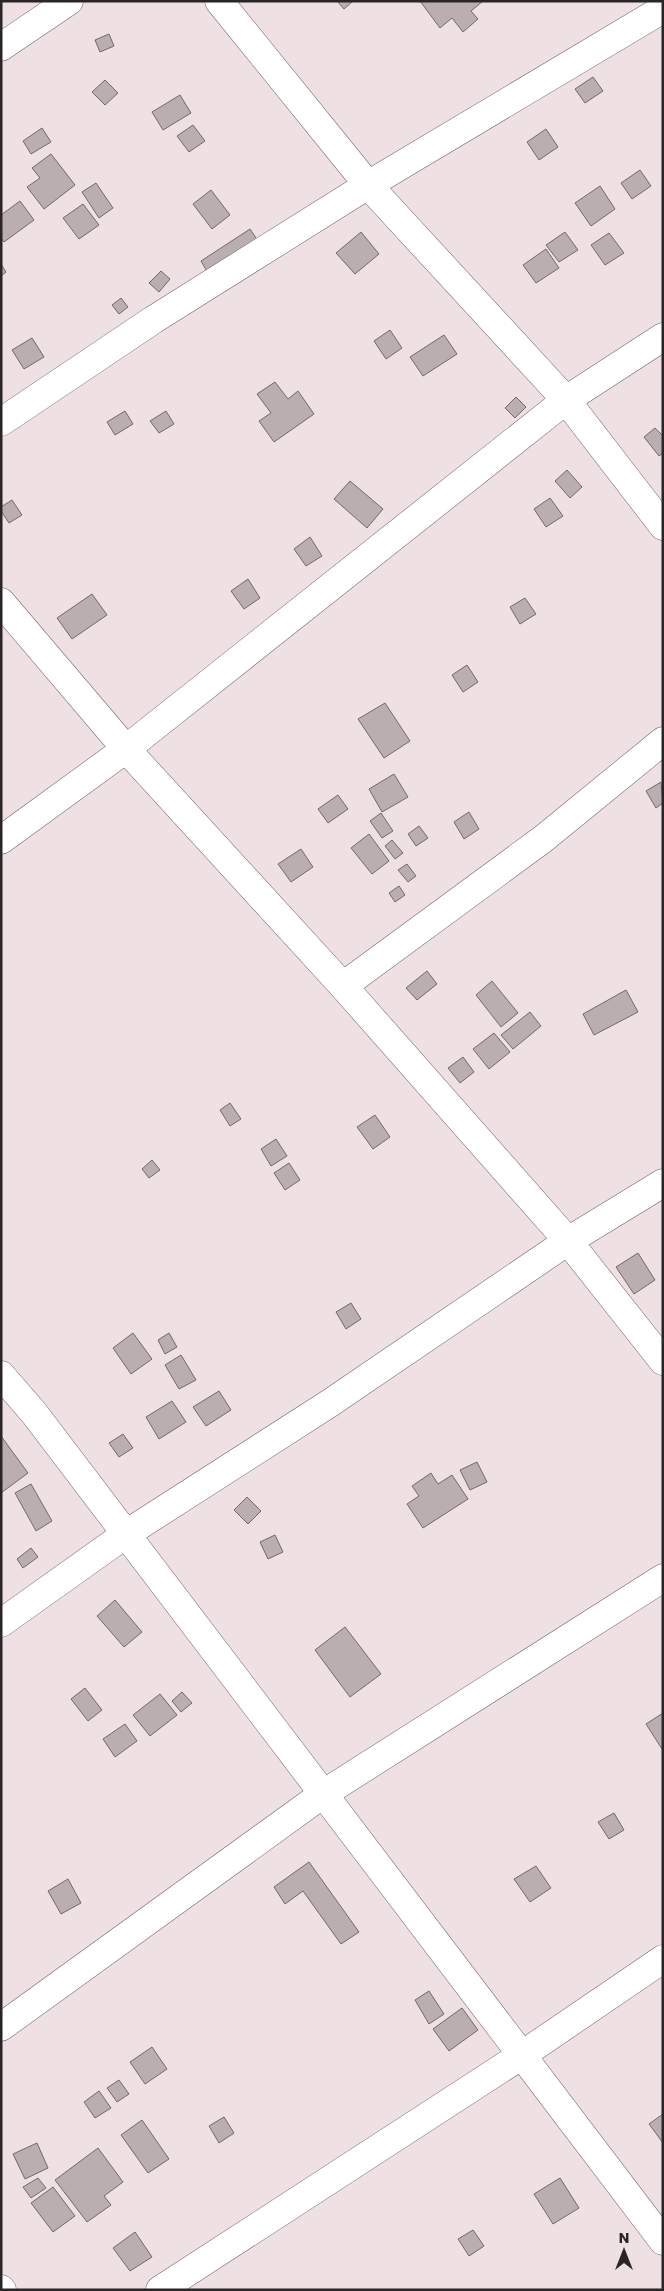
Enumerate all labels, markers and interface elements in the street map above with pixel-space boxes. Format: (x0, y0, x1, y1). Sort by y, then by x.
north arrow (599, 2226, 649, 2276)
text: N (619, 2228, 629, 2248)

